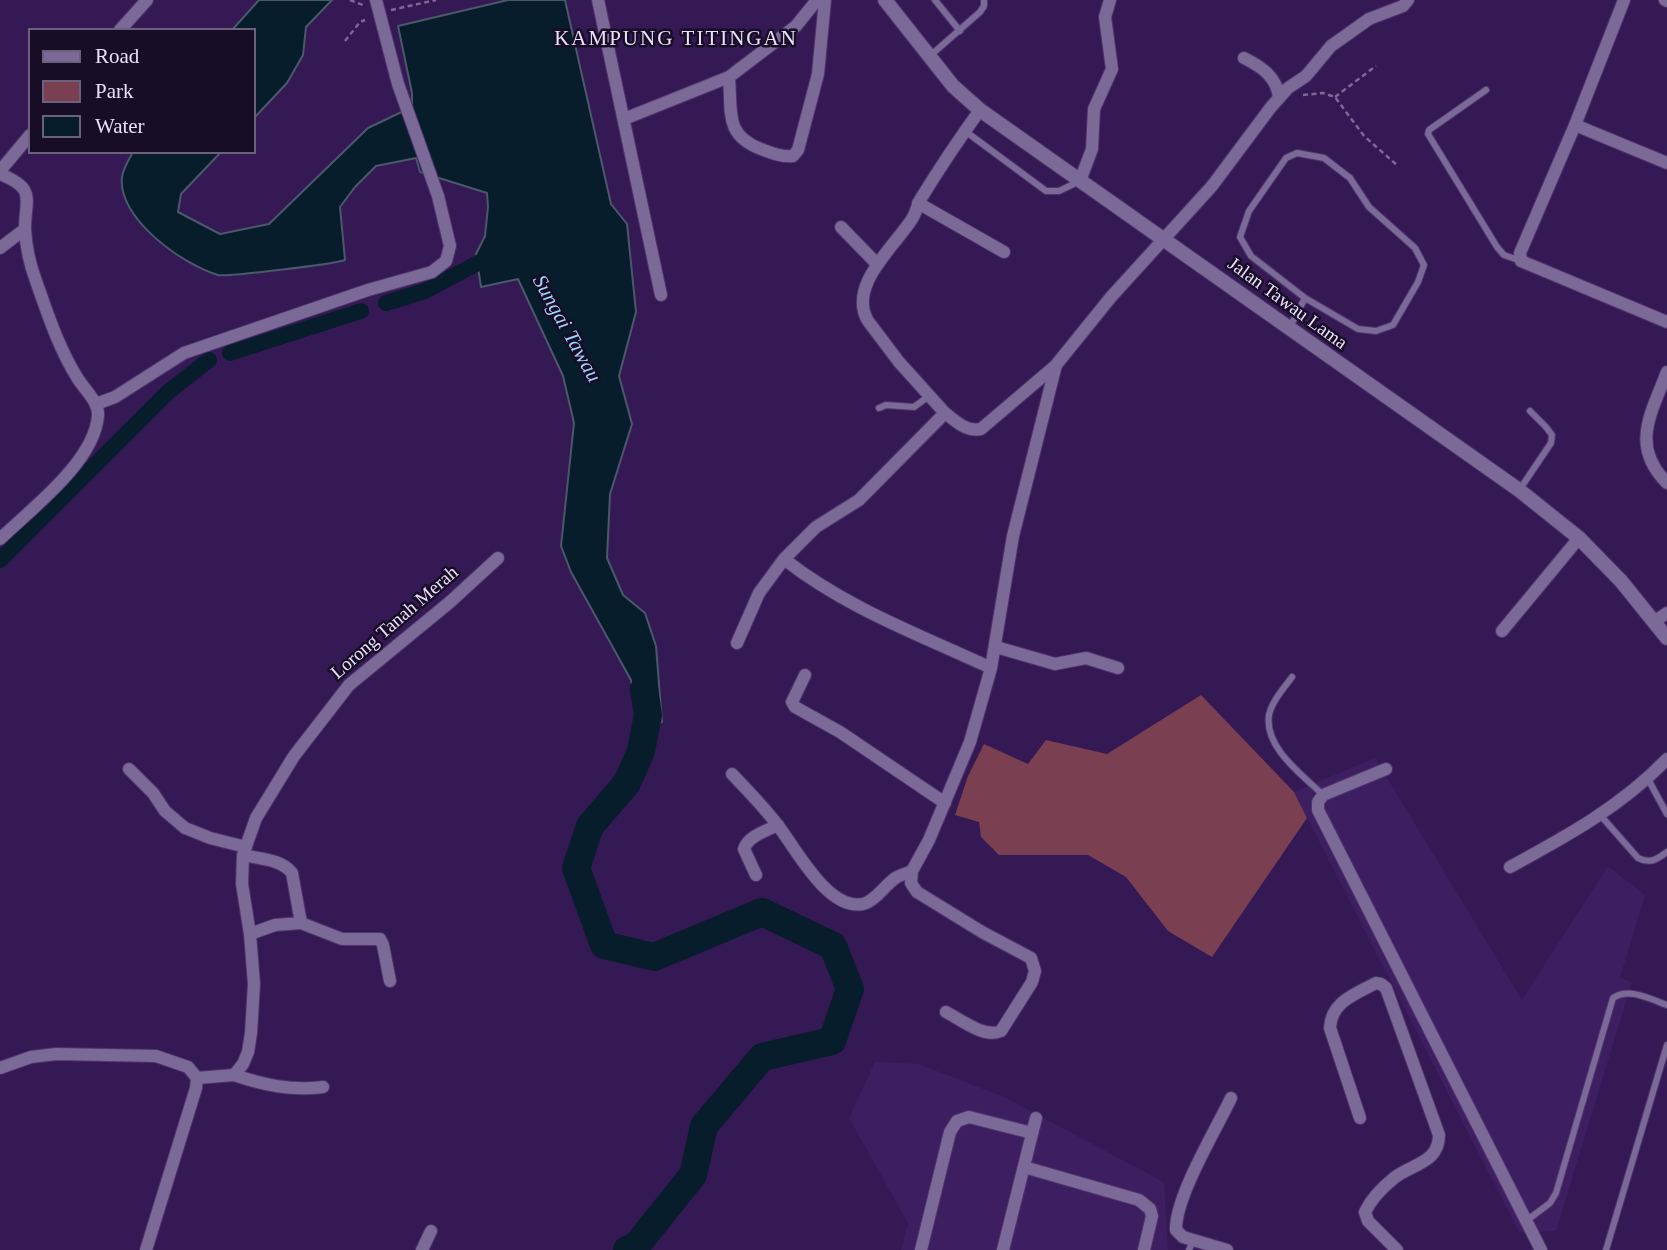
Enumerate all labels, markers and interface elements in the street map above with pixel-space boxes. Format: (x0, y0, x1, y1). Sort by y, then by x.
district label: KAMPUNG TITINGAN (556, 26, 796, 52)
legend (28, 28, 256, 154)
text: Road (95, 44, 139, 68)
text: Park (95, 79, 134, 103)
text: Water (95, 114, 145, 138)
street label: Jalan Tawau Lama (1223, 253, 1351, 355)
water label: Sungai Tawau (526, 271, 606, 387)
street label: Lorong Tanah Merah (327, 562, 463, 684)

